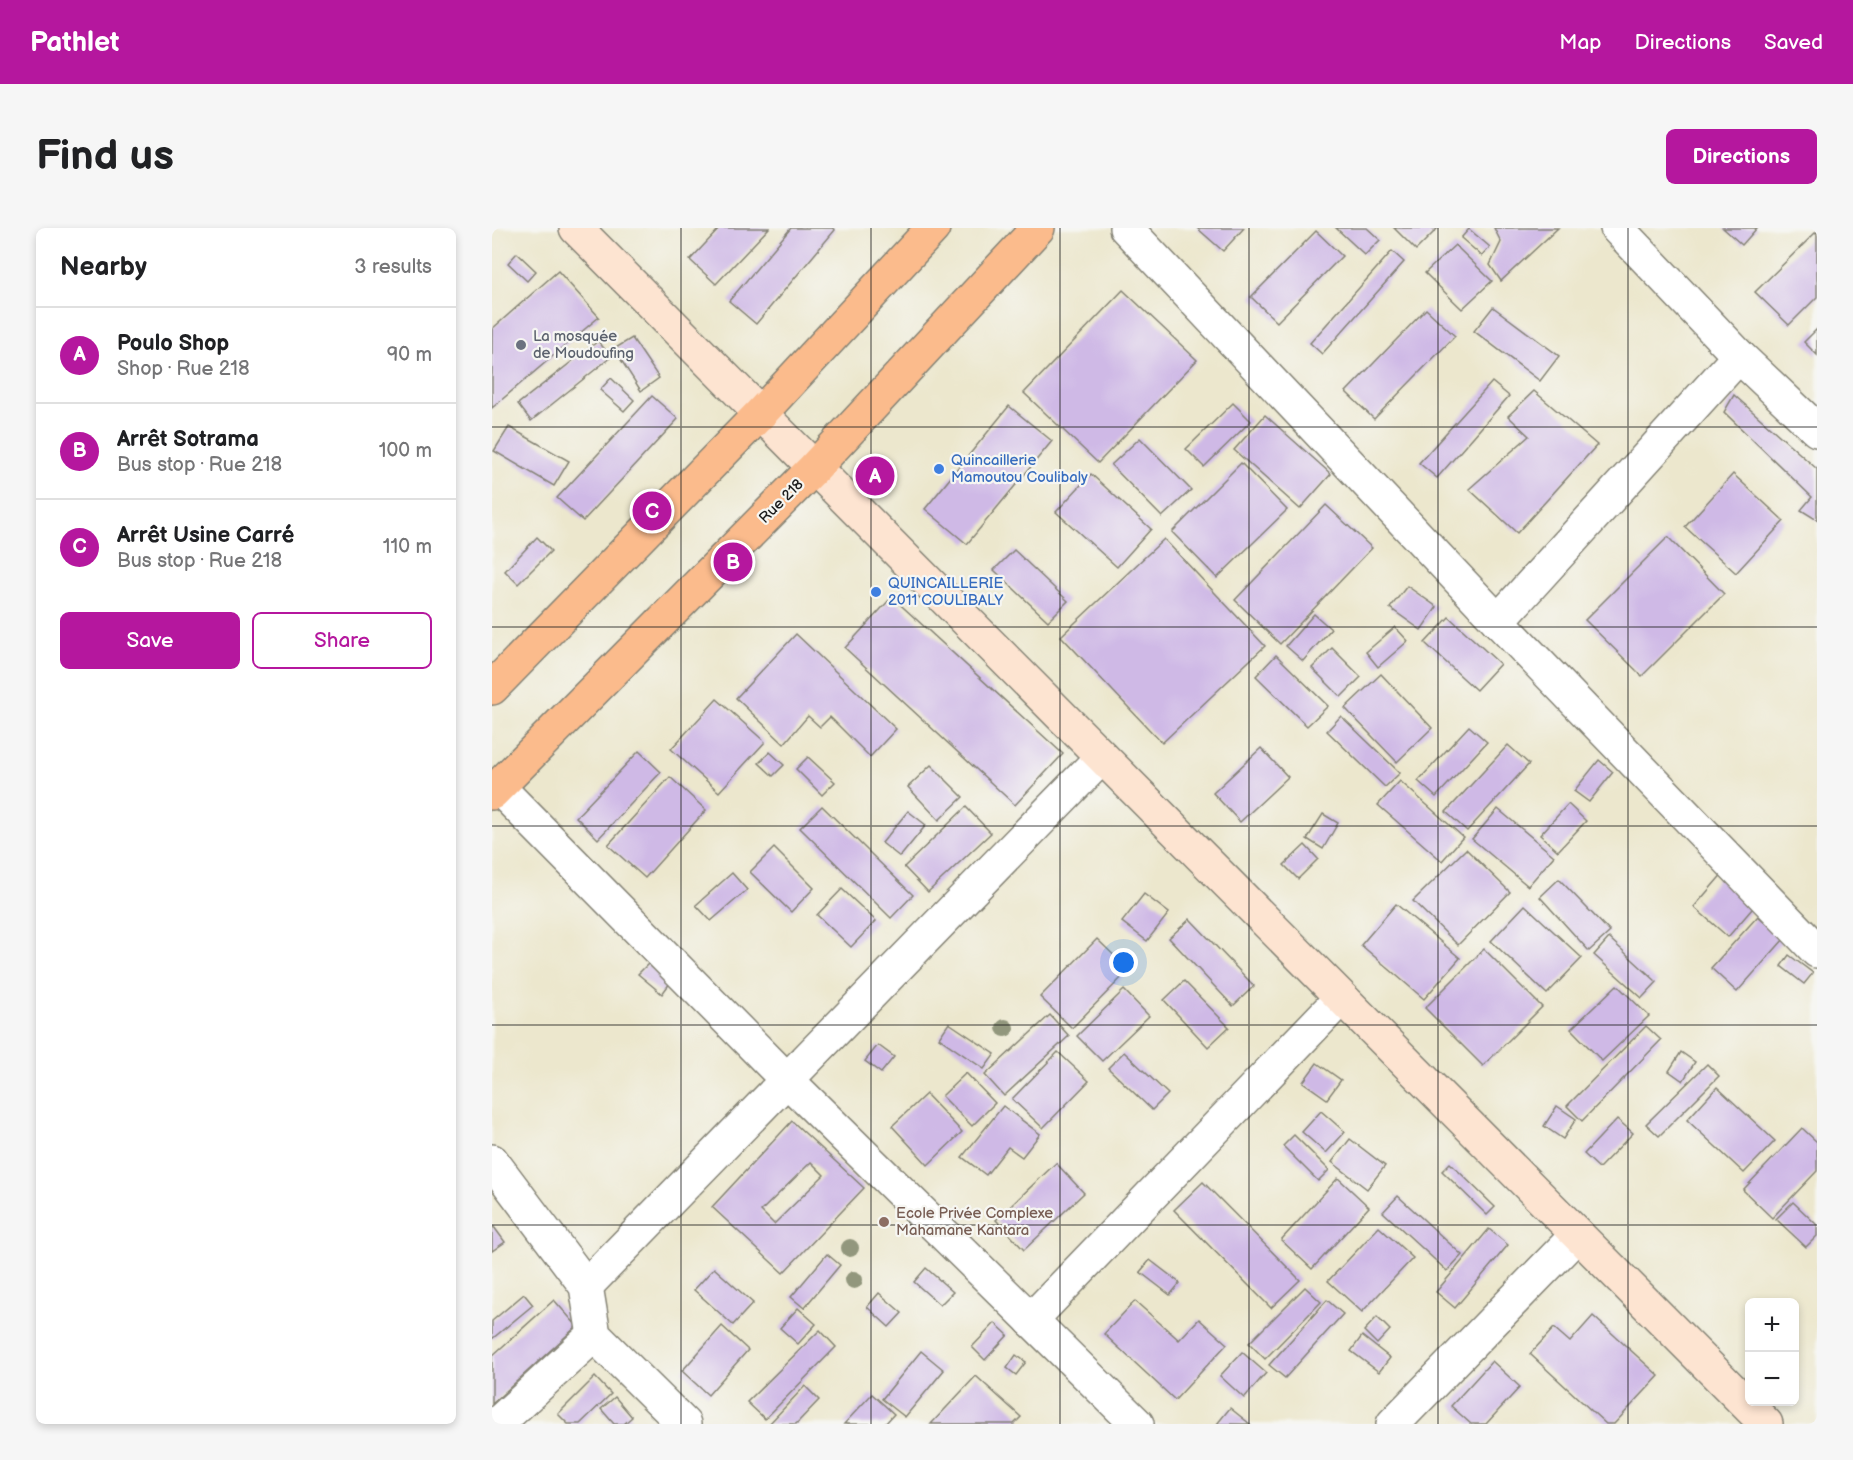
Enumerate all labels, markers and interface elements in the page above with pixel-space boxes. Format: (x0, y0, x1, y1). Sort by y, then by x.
text: Pathlet (30, 26, 119, 59)
text: Map (1559, 30, 1602, 55)
text: Directions (1635, 30, 1731, 55)
text: Saved (1764, 30, 1823, 55)
button: Directions (1666, 129, 1817, 184)
text: Find us (36, 131, 174, 182)
text: Nearby (60, 252, 147, 283)
text: 3 results (354, 255, 432, 279)
place label: La mosquée de Moudoufing (533, 327, 634, 363)
text: Poulo Shop (117, 330, 229, 357)
marker: La mosquée de Moudoufing (514, 338, 528, 352)
text: A (73, 343, 86, 367)
text: 90 m (387, 343, 432, 367)
text: Shop · Rue 218 (117, 357, 250, 381)
text: Arrêt Sotrama (117, 426, 259, 453)
text: B (72, 439, 87, 463)
text: 100 m (379, 439, 432, 463)
place label: Quincaillerie Mamoutou Coulibaly (951, 451, 1088, 487)
text: Bus stop · Rue 218 (117, 453, 282, 477)
pin: A (856, 454, 895, 498)
marker: Quincaillerie Mamoutou Coulibaly (932, 462, 946, 476)
street label: Rue 218 (755, 475, 808, 528)
pin: C (632, 488, 672, 534)
text: Arrêt Usine Carré (117, 522, 294, 549)
text: C (72, 535, 87, 559)
text: 110 m (383, 535, 432, 559)
pin: B (714, 540, 752, 584)
text: Bus stop · Rue 218 (117, 549, 282, 573)
place label: QUINCAILLERIE 2011 COULIBALY (888, 574, 1004, 610)
marker: QUINCAILLERIE 2011 COULIBALY (869, 585, 883, 599)
button: Save (60, 612, 240, 669)
button: Share (252, 612, 432, 669)
your location (1109, 948, 1138, 977)
place label: Ecole Privée Complexe Mahamane Kantara (896, 1204, 1053, 1240)
marker: Ecole Privée Complexe Mahamane Kantara (877, 1215, 891, 1229)
map controls (1745, 1298, 1799, 1406)
button: + (1745, 1298, 1799, 1352)
button: − (1745, 1352, 1799, 1406)

